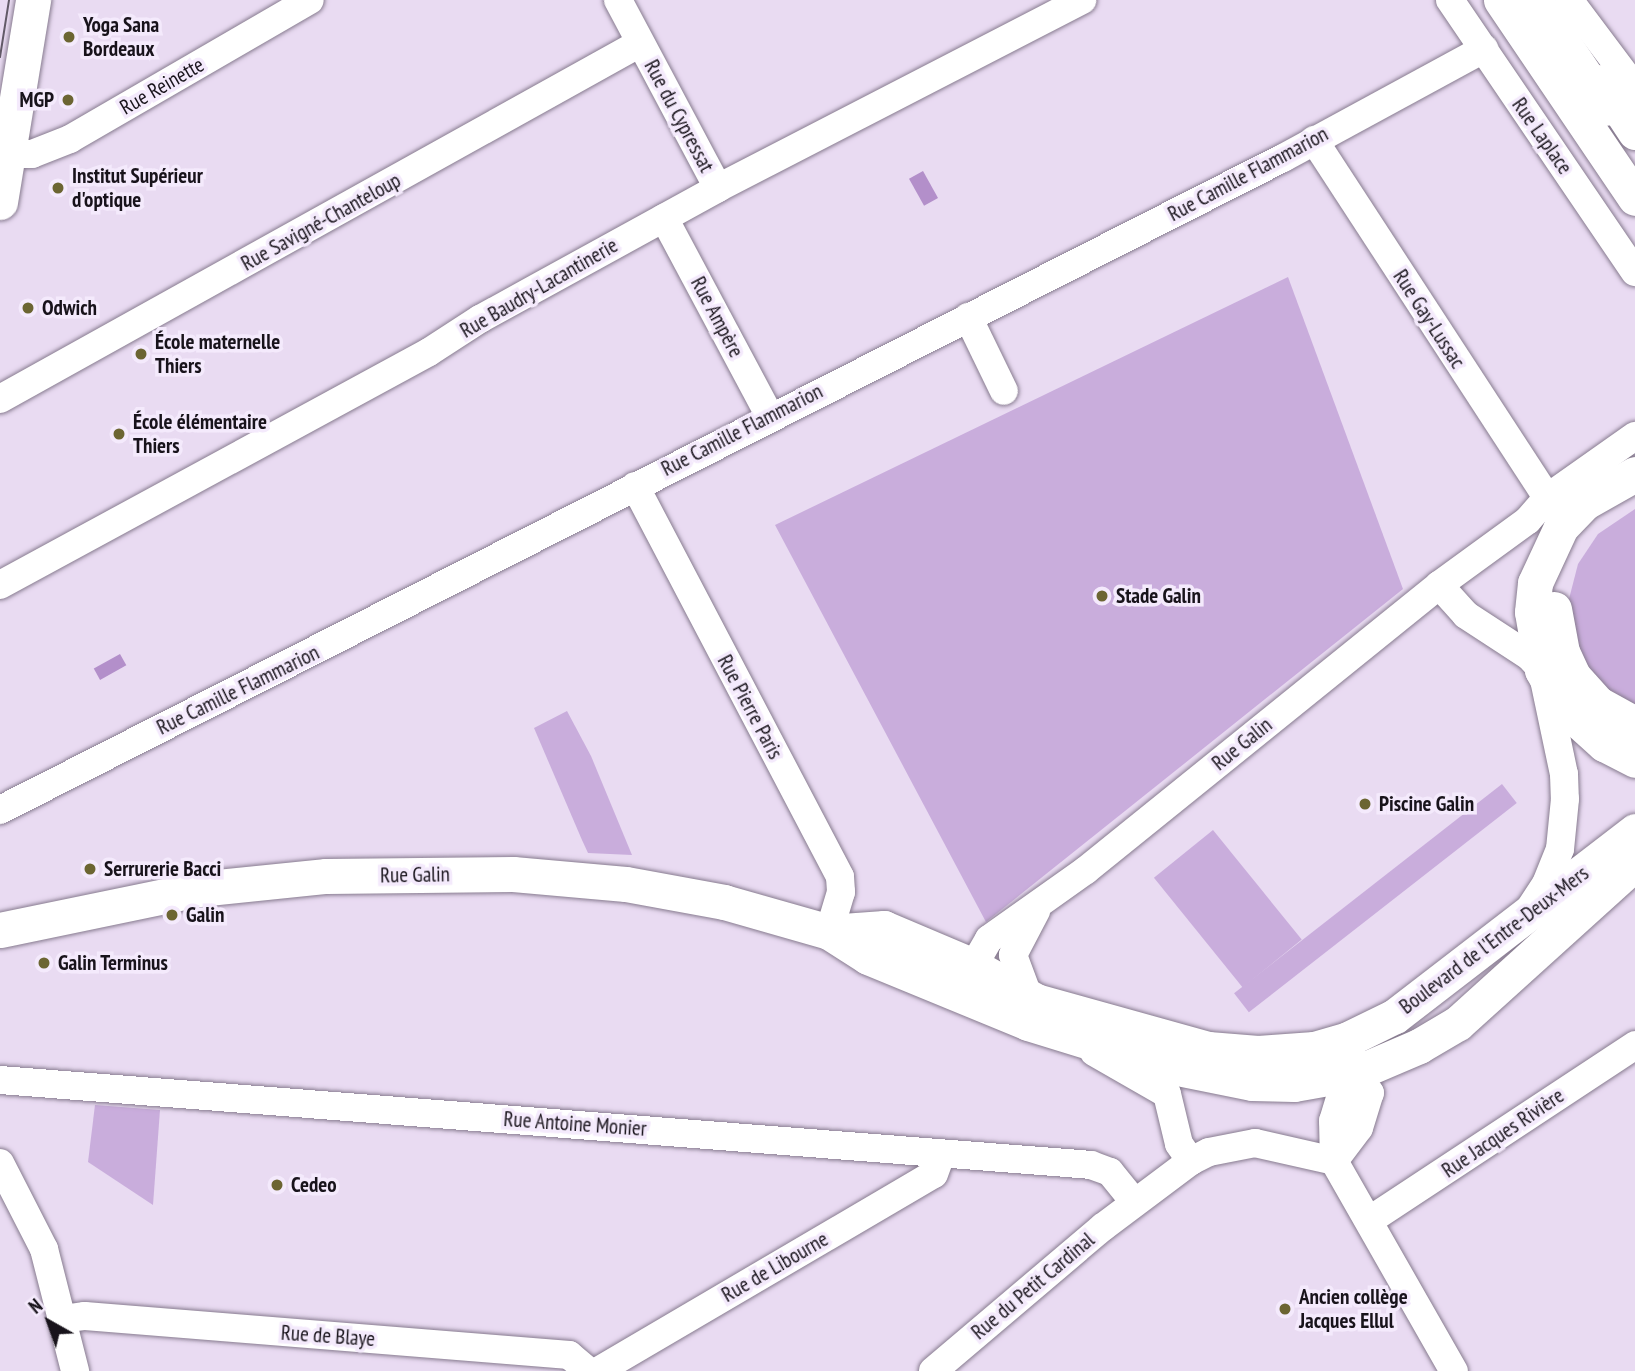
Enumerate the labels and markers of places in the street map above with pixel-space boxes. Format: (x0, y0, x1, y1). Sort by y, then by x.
place label: Yoga Sana Bordeaux (83, 12, 159, 62)
marker: Yoga Sana Bordeaux (61, 29, 77, 45)
place label: MGP (19, 87, 54, 113)
marker: MGP (60, 92, 76, 108)
place label: Institut Supérieur d'optique (72, 163, 203, 213)
marker: Institut Supérieur d'optique (50, 180, 66, 196)
place label: Odwich (42, 295, 97, 321)
marker: Odwich (20, 300, 36, 316)
place label: École maternelle Thiers (155, 329, 280, 379)
marker: École maternelle Thiers (133, 346, 149, 362)
place label: École élémentaire Thiers (133, 409, 267, 459)
marker: École élémentaire Thiers (111, 426, 127, 442)
place label: Stade Galin (1116, 583, 1201, 609)
marker: Stade Galin (1094, 588, 1110, 604)
place label: Piscine Galin (1379, 791, 1474, 817)
marker: Piscine Galin (1357, 796, 1373, 812)
place label: Serrurerie Bacci (104, 856, 221, 882)
marker: Serrurerie Bacci (82, 861, 98, 877)
place label: Galin (186, 902, 224, 928)
marker: Galin (164, 907, 180, 923)
place label: Galin Terminus (58, 950, 168, 976)
marker: Galin Terminus (36, 955, 52, 971)
place label: Cedeo (291, 1172, 337, 1198)
marker: Cedeo (269, 1177, 285, 1193)
place label: Ancien collège Jacques Ellul (1299, 1284, 1408, 1334)
marker: Ancien collège Jacques Ellul (1277, 1301, 1293, 1317)

